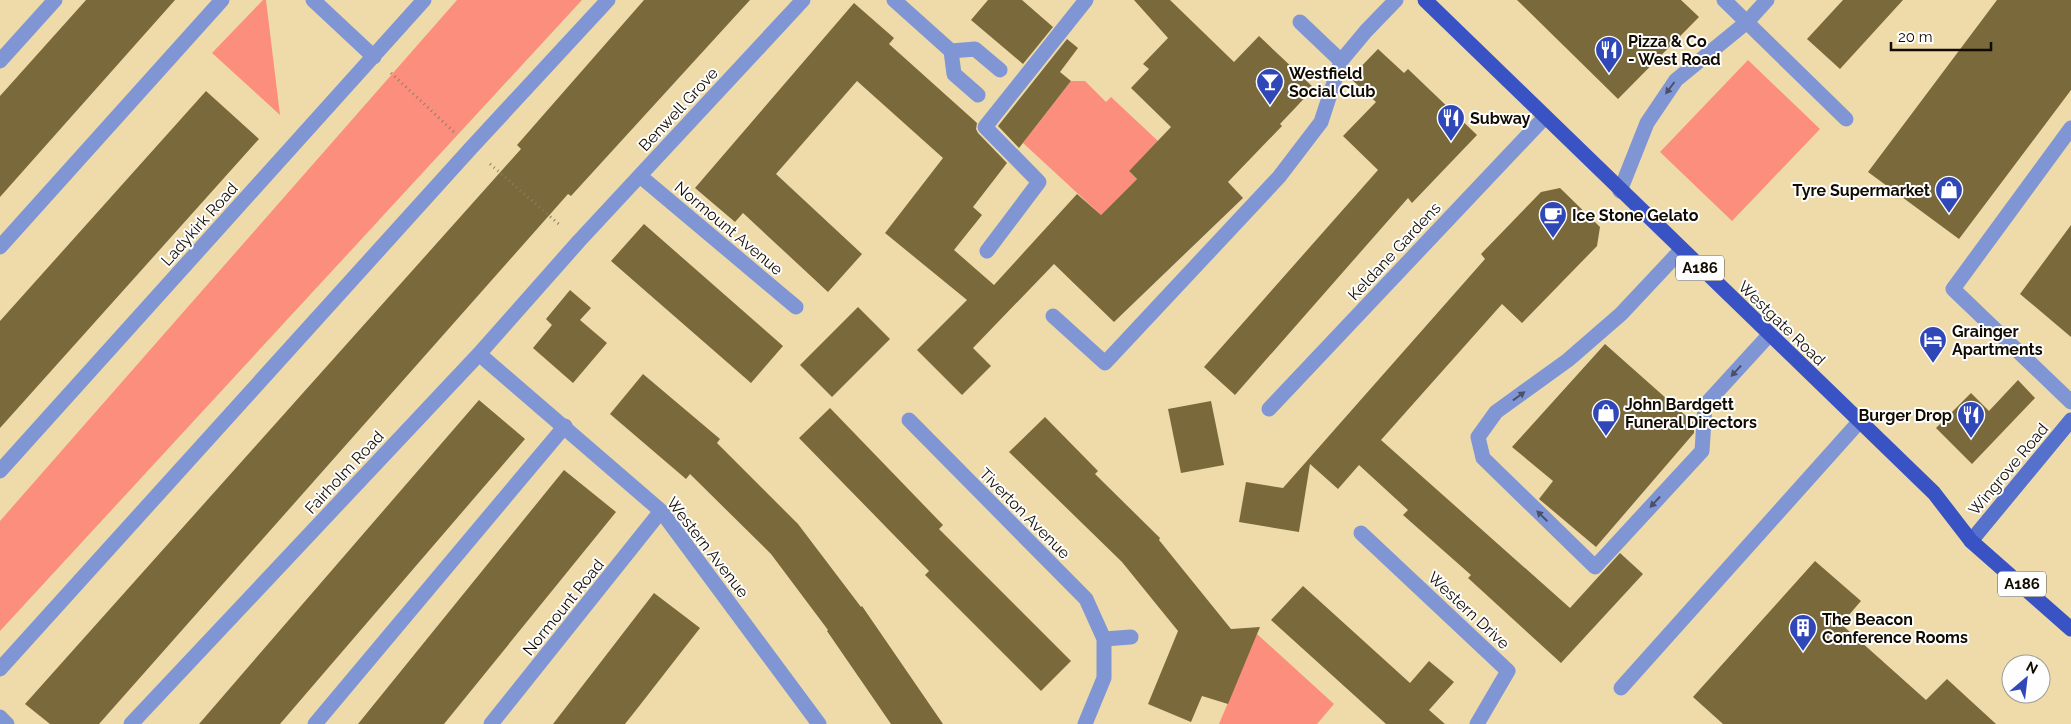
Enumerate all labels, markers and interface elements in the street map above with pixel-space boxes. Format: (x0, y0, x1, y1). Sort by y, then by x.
scale bar (1891, 20, 1991, 52)
text: 20 m (1898, 28, 1933, 46)
place label: Pizza & Co - West Road (1628, 32, 1721, 69)
restaurant icon: Pizza & Co - West Road (1594, 35, 1624, 74)
street label: Benwell Grove (635, 64, 722, 155)
place label: Westfield Social Club (1289, 64, 1375, 101)
bar icon: Westfield Social Club (1255, 67, 1285, 106)
one-way arrow (1665, 81, 1675, 95)
restaurant icon: Subway (1436, 103, 1466, 142)
place label: Subway (1470, 109, 1531, 128)
shop icon: Tyre Supermarket (1934, 175, 1964, 214)
street label: Normount Avenue (671, 178, 787, 279)
street label: Ladykirk Road (157, 179, 242, 270)
place label: Tyre Supermarket (1793, 181, 1930, 200)
street label: Keldane Gardens (1344, 198, 1445, 304)
cafe icon: Ice Stone Gelato (1538, 200, 1568, 239)
place label: Ice Stone Gelato (1572, 206, 1699, 225)
road number: A186 (1676, 256, 1724, 280)
street label: Westgate Road (1734, 277, 1829, 370)
place label: Grainger Apartments (1952, 322, 2043, 359)
hotel icon: Grainger Apartments (1918, 325, 1948, 364)
one-way arrow (1730, 364, 1742, 376)
one-way arrow (1512, 391, 1526, 401)
place label: John Bardgett Funeral Directors (1625, 395, 1757, 432)
shop icon: John Bardgett Funeral Directors (1591, 398, 1621, 437)
restaurant icon: Burger Drop (1956, 400, 1986, 439)
place label: Burger Drop (1858, 406, 1952, 425)
street label: Wingrove Road (1964, 419, 2052, 519)
street label: Fairholm Road (301, 427, 388, 518)
street label: Tiverton Avenue (975, 464, 1074, 563)
street label: Western Avenue (663, 493, 753, 601)
one-way arrow (1649, 496, 1661, 508)
one-way arrow (1536, 510, 1548, 522)
street label: Normount Road (519, 555, 608, 659)
street label: Western Drive (1424, 568, 1513, 653)
road number: A186 (1998, 572, 2046, 596)
place label: The Beacon Conference Rooms (1822, 610, 1968, 647)
building icon: The Beacon Conference Rooms (1788, 613, 1818, 652)
north arrow (2001, 654, 2051, 704)
text: N (2024, 658, 2041, 677)

